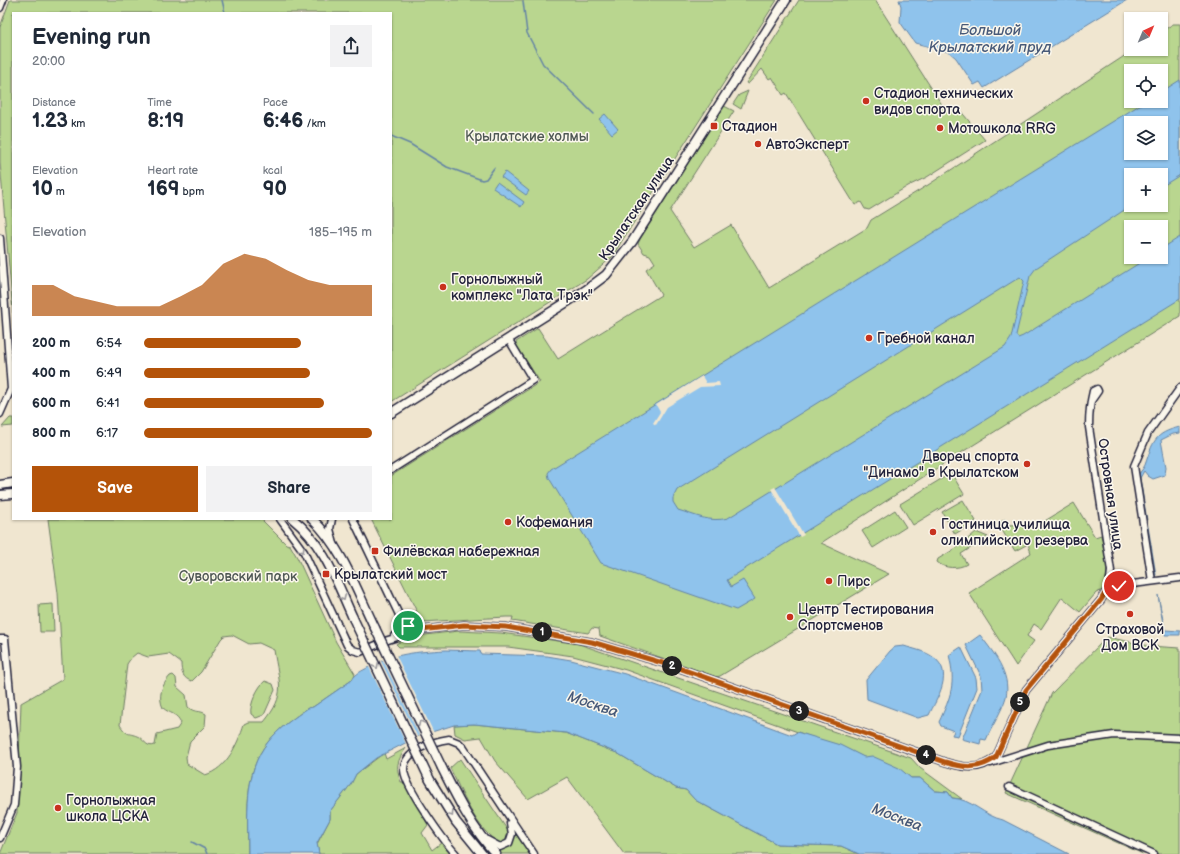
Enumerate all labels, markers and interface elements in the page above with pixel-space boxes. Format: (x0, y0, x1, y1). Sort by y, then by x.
north arrow (1124, 12, 1168, 56)
map controls (1124, 12, 1168, 264)
water label: Большой Крылатский пруд (929, 21, 1051, 57)
text: Evening run (32, 24, 151, 51)
button: share (330, 25, 372, 67)
text: 20:00 (32, 53, 65, 69)
button: locate (1124, 64, 1168, 108)
place label: Стадион технических видов спорта (874, 85, 1014, 118)
text: Distance (32, 96, 76, 109)
text: Time (147, 96, 172, 109)
text: Pace (263, 96, 288, 109)
marker: Стадион технических видов спорта (861, 96, 871, 106)
text: 1.23 (32, 109, 68, 133)
text: 8:19 (147, 109, 184, 133)
text: 6:46 (263, 109, 303, 133)
button: layers (1124, 116, 1168, 160)
text: km (68, 117, 85, 130)
text: /km (303, 117, 326, 130)
place label: Стадион (722, 118, 778, 135)
place label: Мотошкола RRG (948, 120, 1056, 137)
marker: Стадион (709, 121, 719, 131)
marker: Мотошкола RRG (935, 123, 945, 133)
park label: Крылатские холмы (465, 128, 589, 145)
place label: АвтоЭксперт (765, 136, 849, 153)
marker: АвтоЭксперт (753, 139, 763, 149)
street label: Крылатская улица (595, 152, 678, 264)
text: Elevation (32, 164, 78, 177)
text: Heart rate (147, 164, 198, 177)
text: kcal (263, 164, 282, 177)
button: + (1124, 168, 1168, 212)
text: 10 (32, 177, 53, 201)
text: 169 (147, 177, 180, 201)
text: 90 (263, 177, 287, 201)
text: m (53, 185, 65, 198)
text: bpm (180, 185, 204, 198)
button: − (1124, 220, 1168, 264)
text: Elevation (32, 224, 86, 240)
text: 185–195 m (309, 224, 372, 240)
place label: Горнолыжный комплекс "Лата Трэк" (451, 271, 593, 304)
marker: Горнолыжный комплекс "Лата Трэк" (438, 282, 448, 292)
place label: Гребной канал (877, 330, 975, 347)
marker: Гребной канал (864, 333, 874, 343)
text: 200 m (32, 335, 70, 351)
text: 6:54 (96, 335, 122, 351)
text: 400 m (32, 365, 70, 381)
text: 6:49 (96, 365, 122, 381)
text: 600 m (32, 395, 71, 411)
text: 6:41 (96, 395, 120, 411)
text: 800 m (32, 425, 71, 441)
text: 6:17 (96, 425, 118, 441)
street label: Островная улица (1094, 437, 1127, 552)
place label: Дворец спорта "Динамо" в Крылатском (863, 448, 1020, 481)
marker: Дворец спорта "Динамо" в Крылатском (1022, 459, 1032, 469)
button: Save (32, 466, 198, 512)
button: Share (206, 466, 372, 512)
place label: Кофемания (516, 514, 593, 531)
place label: Гостиница училища олимпийского резерва (941, 516, 1089, 549)
marker: Кофемания (503, 517, 513, 527)
marker: Гостиница училища олимпийского резерва (928, 527, 938, 537)
place label: Филёвская набережная (383, 543, 540, 560)
one-way arrow (298, 546, 305, 553)
marker: Филёвская набережная (370, 546, 380, 556)
place label: Крылатский мост (334, 566, 448, 583)
park label: Суворовский парк (179, 568, 298, 585)
marker: Крылатский мост (321, 569, 331, 579)
pin (1102, 569, 1136, 603)
place label: Пирс (837, 573, 870, 590)
icon: check (1108, 575, 1130, 597)
marker: Пирс (824, 576, 834, 586)
one-way arrow (339, 594, 347, 601)
place label: Центр Тестирования Спортсменов (798, 601, 934, 634)
pin (391, 609, 425, 643)
marker: Страховой Дом ВСК (1125, 609, 1135, 619)
marker: Центр Тестирования Спортсменов (785, 612, 795, 622)
icon: arrive (397, 615, 419, 637)
place label: Страховой Дом ВСК (1096, 621, 1164, 654)
pin: 1 (532, 622, 552, 642)
text: 1 (540, 625, 544, 638)
pin: 2 (662, 656, 682, 676)
text: 2 (669, 659, 675, 672)
one-way arrow (371, 662, 378, 669)
water label: Москва (565, 687, 621, 722)
pin: 5 (1010, 692, 1030, 712)
text: 5 (1017, 695, 1023, 708)
pin: 3 (789, 701, 809, 721)
text: 3 (796, 704, 802, 717)
one-way arrow (418, 720, 426, 727)
pin: 4 (916, 745, 936, 765)
text: 4 (923, 748, 929, 761)
place label: Горнолыжная школа ЦСКА (66, 792, 156, 825)
water label: Москва (869, 799, 925, 836)
marker: Горнолыжная школа ЦСКА (53, 803, 63, 813)
one-way arrow (446, 809, 453, 816)

